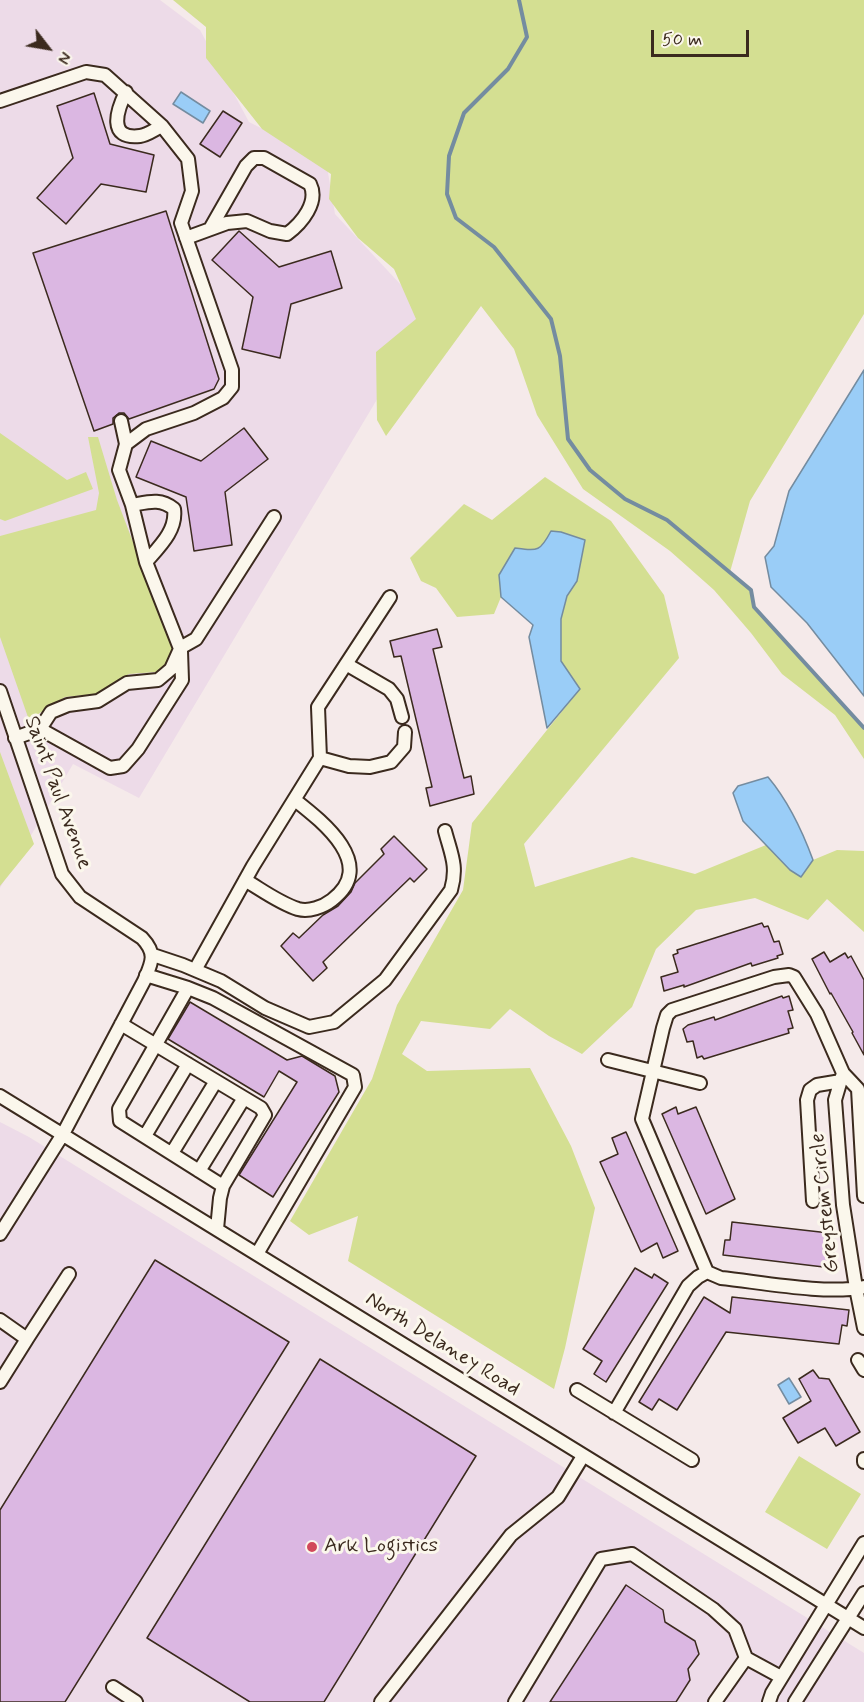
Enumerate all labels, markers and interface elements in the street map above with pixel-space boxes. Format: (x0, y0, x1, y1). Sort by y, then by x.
north arrow (18, 18, 78, 78)
scale bar (654, 18, 752, 56)
text: 50 m (662, 28, 702, 52)
text: N (52, 48, 76, 68)
street label: Saint Paul Avenue (18, 713, 96, 873)
street label: Greystem Circle (806, 1132, 846, 1274)
street label: North Delaney Road (360, 1287, 524, 1403)
place label: Ark Logistics (324, 1534, 438, 1560)
marker: Ark Logistics (305, 1540, 319, 1554)

